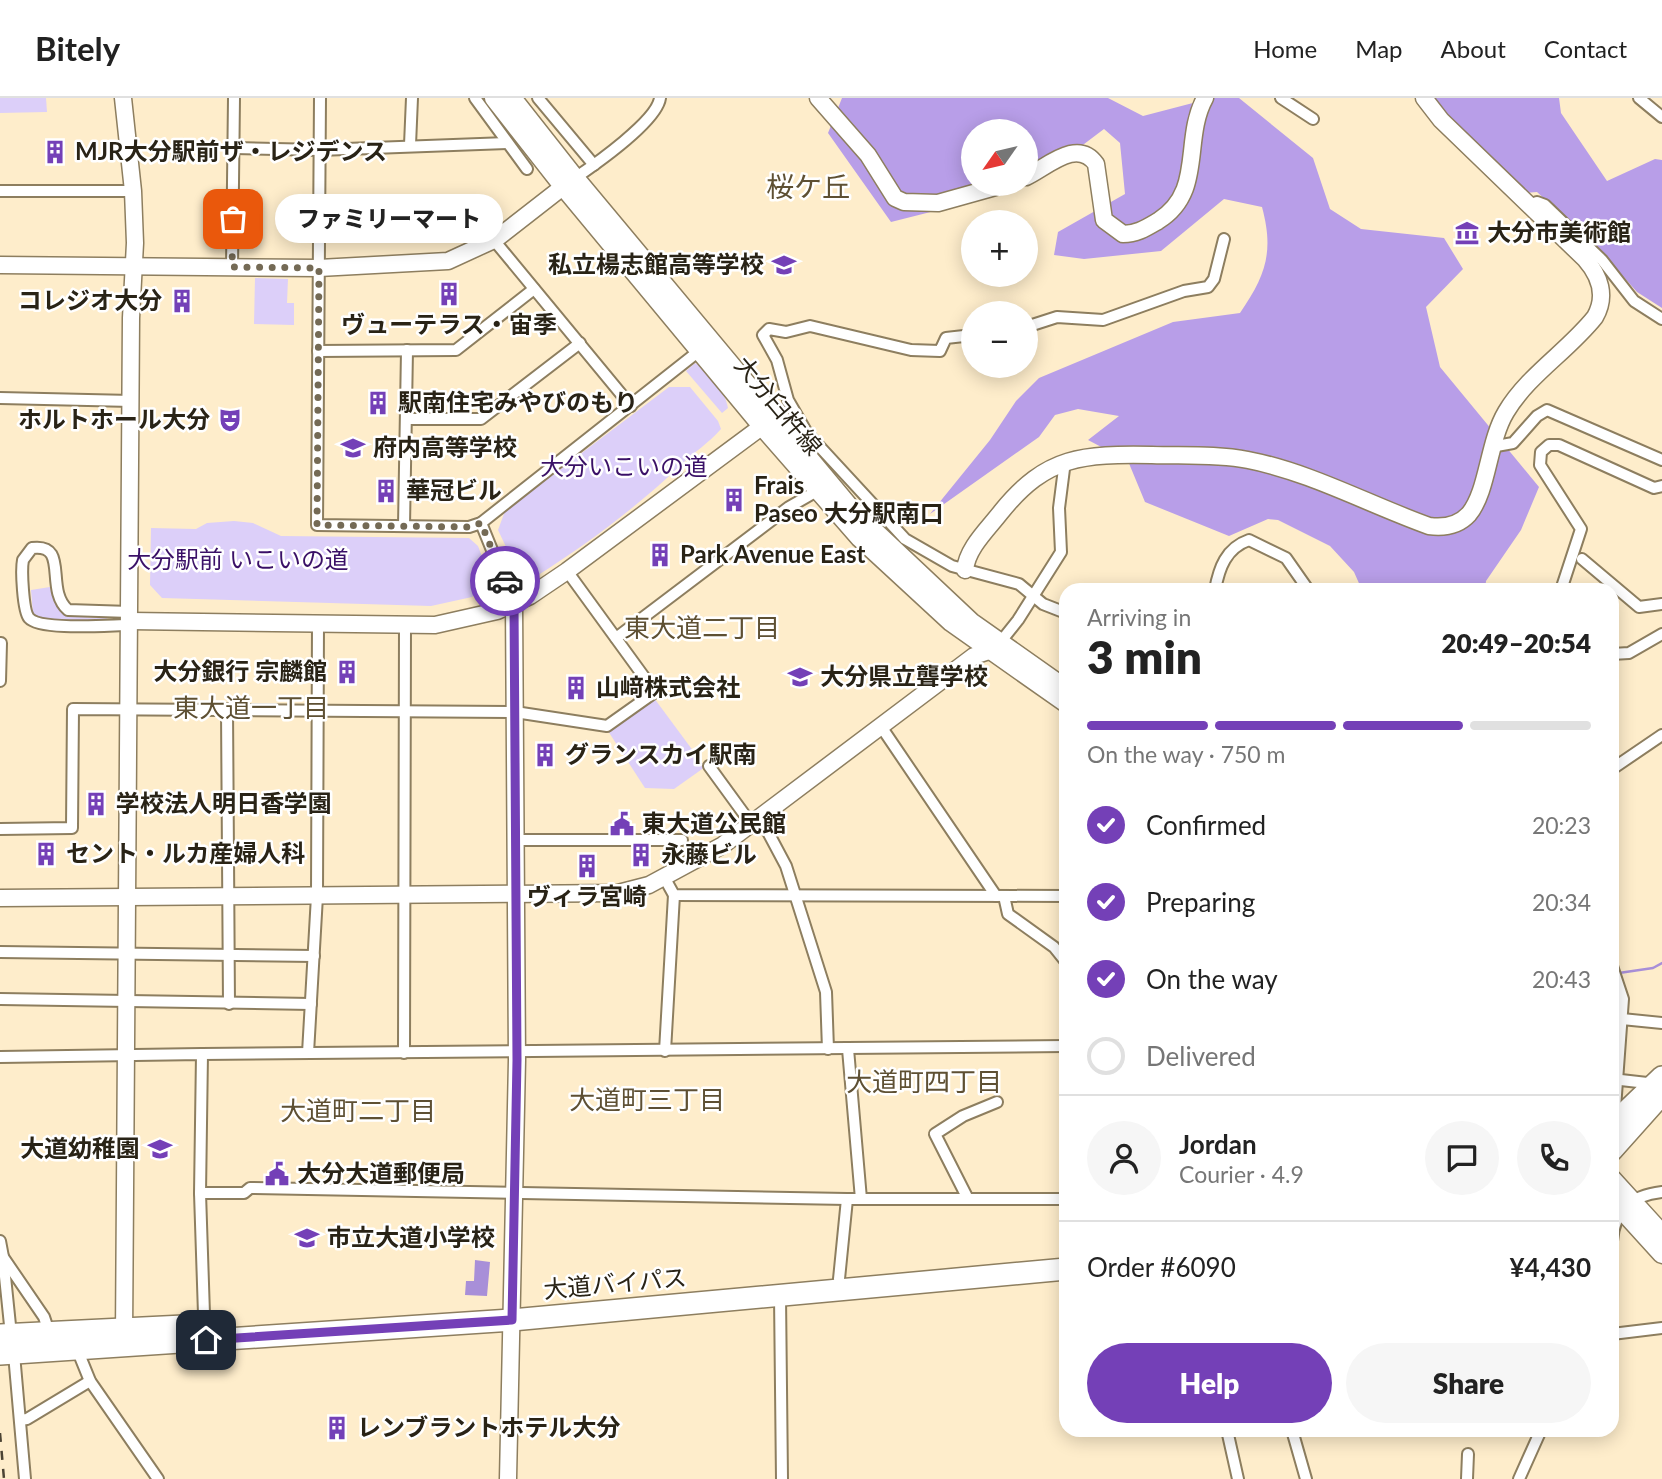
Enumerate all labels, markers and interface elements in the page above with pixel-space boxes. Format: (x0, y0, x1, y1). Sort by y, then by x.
text: Bitely (35, 28, 120, 68)
text: Home (1253, 34, 1317, 63)
text: Map (1355, 34, 1403, 63)
text: About (1441, 34, 1506, 63)
text: Contact (1544, 34, 1627, 63)
north arrow (961, 119, 1038, 196)
map controls (961, 119, 1038, 378)
place label: MJR大分駅前ザ・レジデンス (75, 136, 387, 165)
building icon: MJR大分駅前ザ・レジデンス (41, 138, 69, 166)
district label: 桜ケ丘 (766, 169, 850, 203)
pin (203, 189, 263, 249)
callout: ファミリーマート (275, 194, 502, 244)
icon: bag (214, 200, 252, 238)
text: ファミリーマート (297, 204, 481, 232)
button: + (961, 210, 1038, 287)
place label: 大分市美術館 (1487, 217, 1631, 246)
museum icon: 大分市美術館 (1453, 219, 1481, 247)
place label: 私立楊志館高等学校 (548, 249, 764, 278)
school or university icon: 私立楊志館高等学校 (770, 251, 798, 279)
building icon: ヴューテラス・宙季 (435, 280, 463, 308)
place label: コレジオ大分 (18, 285, 162, 314)
building icon: コレジオ大分 (168, 287, 196, 315)
button: − (961, 301, 1038, 378)
place label: ヴューテラス・宙季 (341, 309, 557, 338)
street label: 大分臼杵線 (729, 350, 829, 460)
place label: 駅南住宅みやびのもり (398, 387, 638, 416)
building icon: 駅南住宅みやびのもり (364, 389, 392, 417)
place label: ホルトホール大分 (18, 404, 210, 433)
theatre icon: ホルトホール大分 (216, 406, 244, 434)
place label: 府内高等学校 (373, 432, 517, 461)
school or university icon: 府内高等学校 (339, 434, 367, 462)
park label: 大分いこいの道 (540, 451, 708, 480)
place label: Frais Paseo 大分駅南口 (754, 470, 944, 527)
place label: 華冠ビル (406, 475, 502, 504)
building icon: 華冠ビル (372, 477, 400, 505)
building icon: Frais Paseo 大分駅南口 (720, 486, 748, 514)
place label: Park Avenue East (680, 539, 865, 568)
building icon: Park Avenue East (646, 541, 674, 569)
park label: 大分駅前 いこいの道 (127, 544, 349, 573)
courier (470, 546, 540, 616)
icon: car (486, 562, 524, 600)
text: Arriving in (1087, 603, 1191, 631)
district label: 東大道二丁目 (624, 611, 780, 643)
text: 20:49–20:54 (1441, 627, 1591, 659)
text: 3 min (1087, 629, 1202, 684)
place label: 大分銀行 宗麟館 (153, 656, 327, 685)
building icon: 大分銀行 宗麟館 (333, 658, 361, 686)
place label: 大分県立聾学校 (820, 661, 988, 690)
school or university icon: 大分県立聾学校 (786, 663, 814, 691)
place label: 山﨑株式会社 (596, 672, 740, 701)
building icon: 山﨑株式会社 (562, 674, 590, 702)
district label: 東大道一丁目 (173, 691, 329, 723)
place label: グランスカイ駅南 (565, 739, 757, 768)
text: On the way · 750 m (1087, 740, 1286, 768)
building icon: グランスカイ駅南 (531, 741, 559, 769)
place label: 学校法人明日香学園 (116, 788, 332, 817)
building icon: 学校法人明日香学園 (82, 790, 110, 818)
icon: check (1087, 806, 1125, 844)
place label: 東大道公民館 (642, 808, 786, 837)
text: Confirmed (1146, 809, 1266, 841)
public building icon: 東大道公民館 (608, 810, 636, 838)
text: 20:23 (1532, 811, 1591, 839)
place label: セント・ルカ産婦人科 (66, 838, 305, 867)
place label: 永藤ビル (661, 839, 757, 868)
building icon: セント・ルカ産婦人科 (32, 840, 60, 868)
building icon: 永藤ビル (627, 841, 655, 869)
building icon: ヴィラ宮崎 (573, 852, 601, 880)
place label: ヴィラ宮崎 (527, 881, 647, 910)
icon: check (1087, 883, 1125, 921)
text: Preparing (1146, 886, 1255, 918)
text: 20:34 (1532, 888, 1591, 916)
icon: check (1087, 960, 1125, 998)
text: On the way (1146, 963, 1278, 995)
text: 20:43 (1532, 965, 1591, 993)
text: Delivered (1146, 1040, 1256, 1072)
district label: 大道町四丁目 (846, 1065, 1002, 1097)
district label: 大道町三丁目 (569, 1083, 725, 1115)
district label: 大道町二丁目 (280, 1094, 436, 1126)
button: person (1087, 1121, 1161, 1195)
button: chat (1425, 1121, 1499, 1195)
button: phone (1517, 1121, 1591, 1195)
text: Jordan (1179, 1128, 1257, 1160)
place label: 大道幼稚園 (20, 1133, 140, 1162)
school or university icon: 大道幼稚園 (146, 1135, 174, 1163)
place label: 大分大道郵便局 (297, 1158, 465, 1187)
public building icon: 大分大道郵便局 (263, 1160, 291, 1188)
text: Courier · 4.9 (1179, 1160, 1304, 1188)
place label: 市立大道小学校 (327, 1222, 495, 1251)
school or university icon: 市立大道小学校 (293, 1224, 321, 1252)
text: Order #6090 (1087, 1251, 1236, 1283)
text: ¥4,430 (1510, 1251, 1591, 1283)
street label: 大道バイパス (542, 1262, 688, 1303)
pin (176, 1310, 236, 1370)
icon: home (187, 1321, 225, 1359)
button: Help (1087, 1343, 1332, 1423)
button: Share (1346, 1343, 1591, 1423)
place label: レンブラントホテル大分 (357, 1412, 620, 1441)
building icon: レンブラントホテル大分 (323, 1414, 351, 1442)

